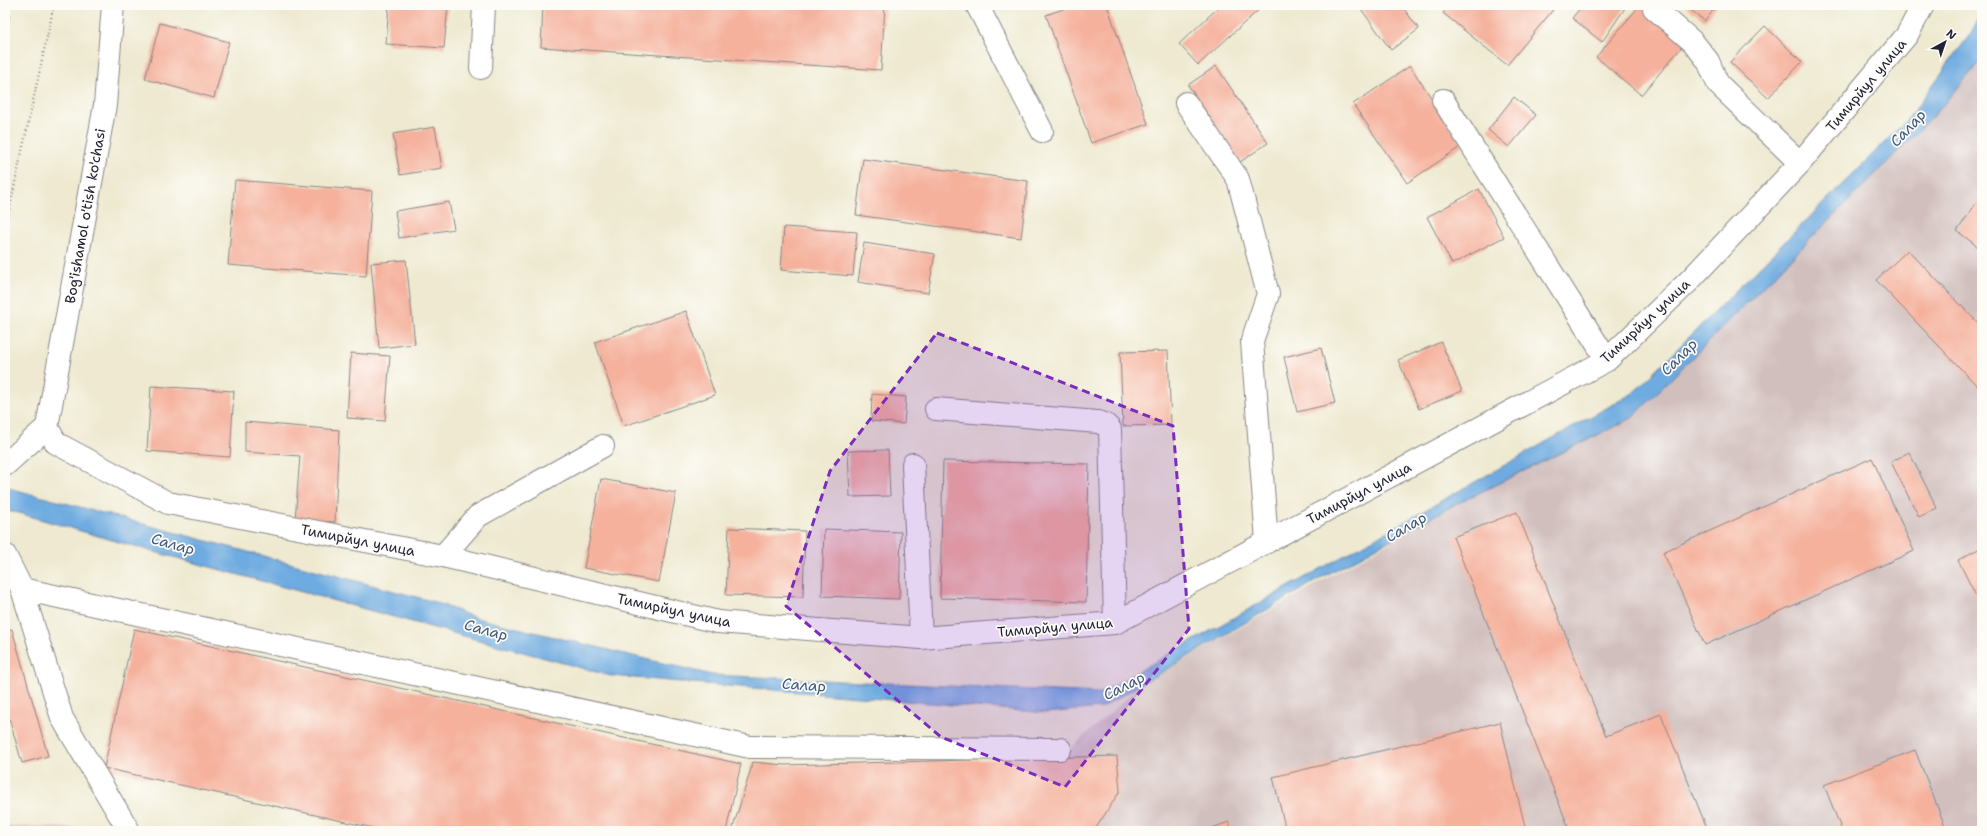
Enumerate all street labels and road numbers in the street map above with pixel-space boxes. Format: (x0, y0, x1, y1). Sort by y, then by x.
street label: Тимирйул улица (1822, 35, 1910, 135)
street label: Bog'ishamol o'tish ko'chasi (61, 127, 109, 305)
street label: Тимирйул улица (1596, 275, 1694, 367)
street label: Тимирйул улица (1304, 458, 1415, 528)
street label: Тимирйул улица (299, 520, 417, 560)
street label: Тимирйул улица (615, 589, 733, 631)
street label: Тимирйул улица (996, 613, 1114, 641)

